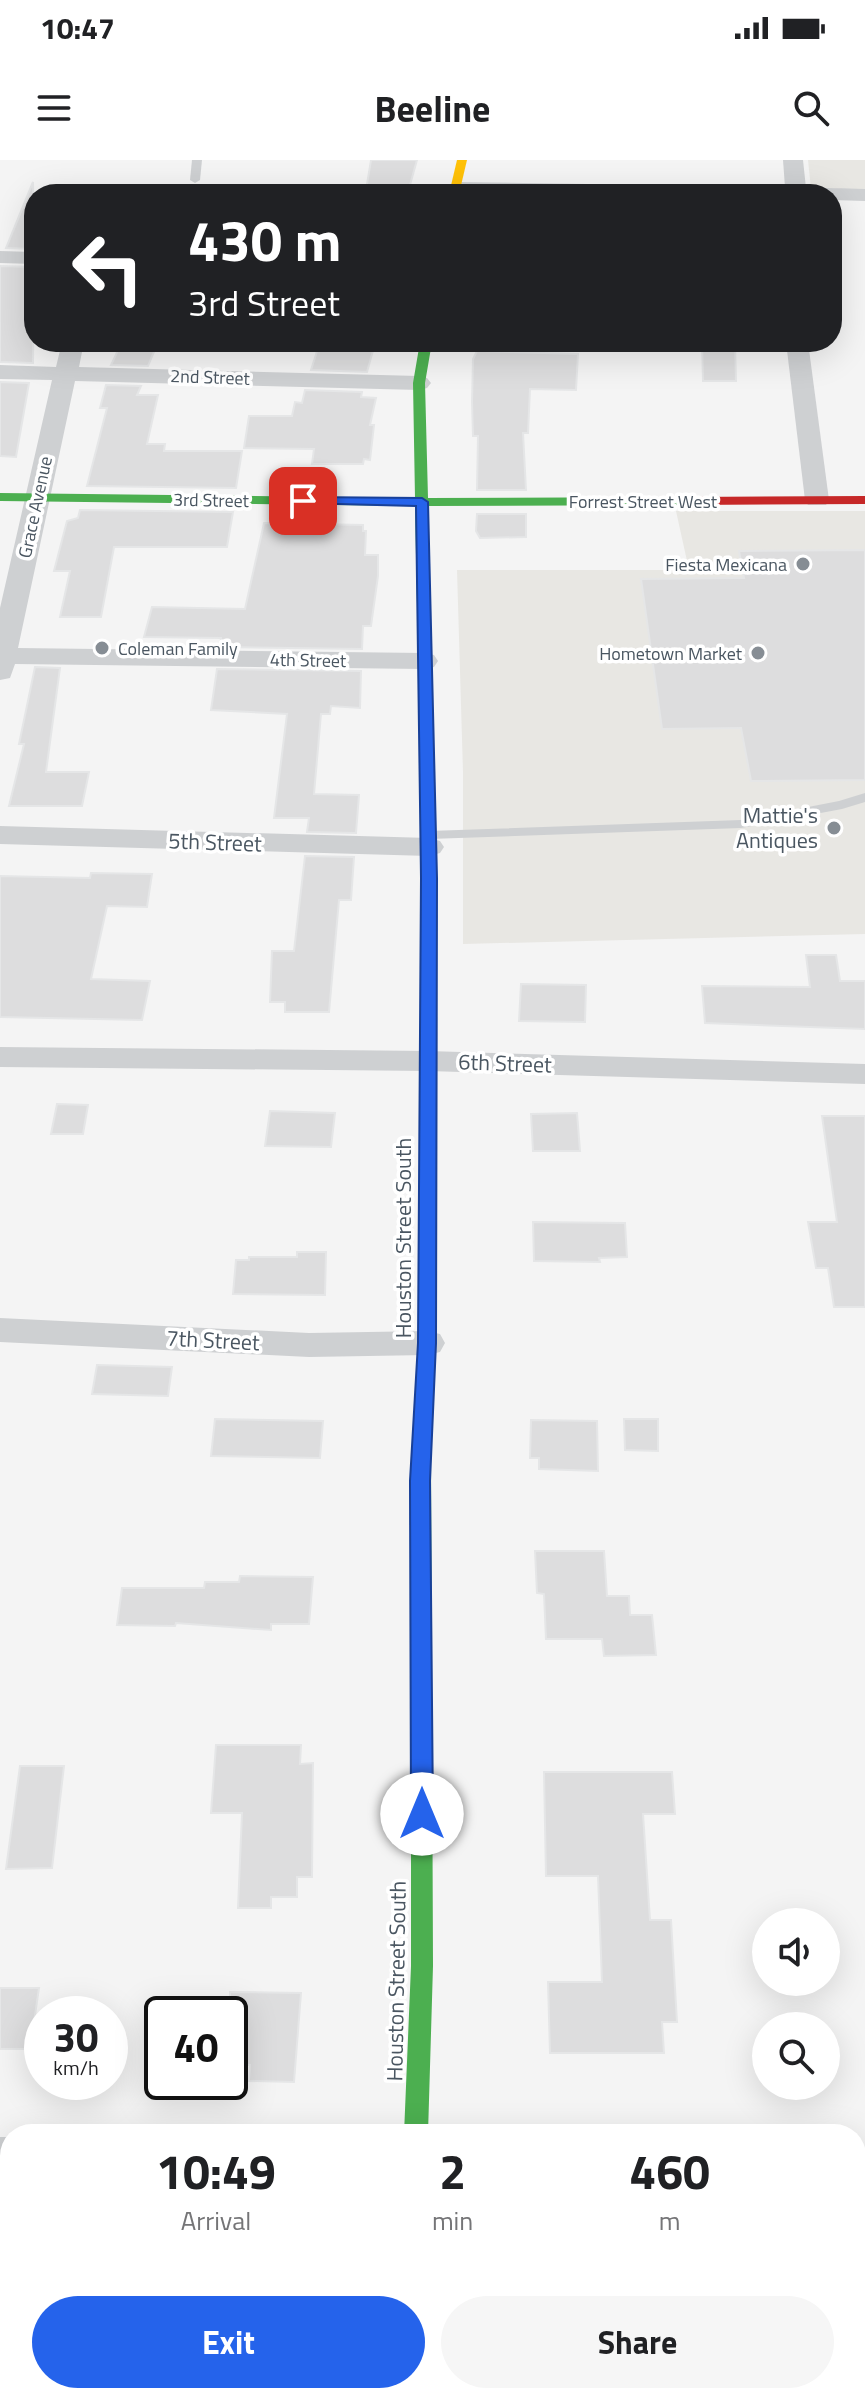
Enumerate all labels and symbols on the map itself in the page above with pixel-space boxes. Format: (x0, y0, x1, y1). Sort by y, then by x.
street label: 2nd Street (170, 362, 251, 392)
street label: Grace Avenue (11, 454, 59, 560)
pin (269, 467, 337, 535)
street label: 3rd Street (173, 486, 250, 514)
street label: Forrest Street West (569, 488, 718, 515)
place label: Fiesta Mexicana (665, 551, 787, 578)
marker: Fiesta Mexicana (794, 555, 812, 573)
place label: Coleman Family (118, 635, 238, 662)
marker: Coleman Family (93, 639, 111, 657)
place label: Hometown Market (599, 640, 743, 667)
marker: Hometown Market (749, 644, 767, 662)
street label: 4th Street (270, 646, 347, 674)
place label: Mattie's Antiques (736, 798, 818, 857)
marker: Mattie's Antiques (825, 819, 843, 837)
street label: 5th Street (168, 823, 263, 861)
street label: 6th Street (458, 1044, 553, 1082)
street label: Houston Street South (386, 1138, 420, 1338)
street label: 7th Street (165, 1321, 261, 1359)
position arrow (380, 1772, 464, 1856)
street label: Houston Street South (377, 1880, 415, 2082)
speed limit sign: 40 (144, 1996, 248, 2100)

